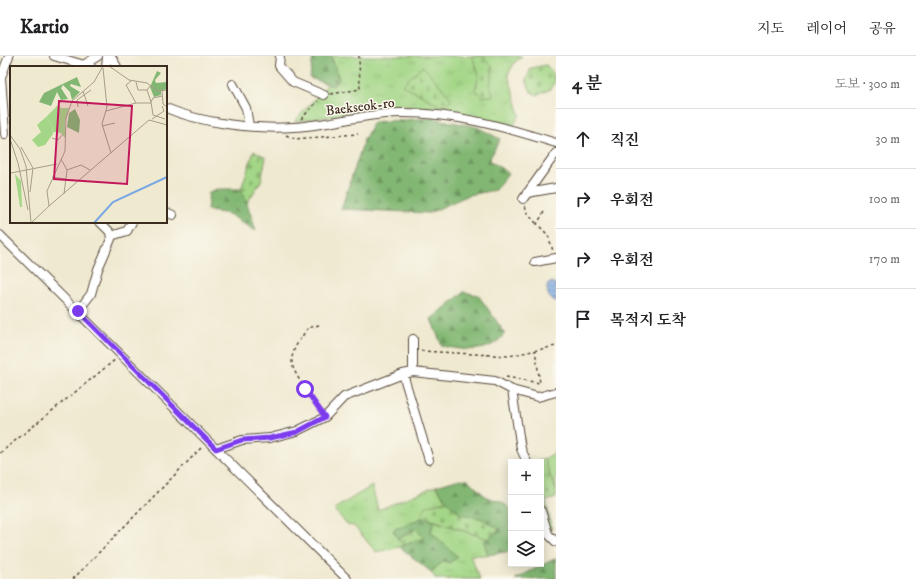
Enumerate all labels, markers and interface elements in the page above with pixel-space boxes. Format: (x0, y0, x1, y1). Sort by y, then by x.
text: Kartio (20, 16, 69, 39)
text: 지도 (757, 20, 784, 38)
text: 레이어 (806, 20, 847, 38)
text: 공유 (869, 20, 896, 38)
inset map (10, 66, 167, 223)
text: 4 분 (572, 73, 602, 95)
text: 도보 · 300 m (835, 76, 900, 92)
street label: Baekseok-ro (325, 94, 396, 120)
icon: ahead (572, 128, 594, 150)
text: 직진 (610, 131, 639, 150)
text: 30 m (876, 131, 900, 147)
icon: right (572, 188, 594, 210)
text: 우회전 (610, 191, 653, 210)
text: 100 m (869, 191, 900, 207)
icon: right (572, 248, 594, 270)
text: 우회전 (610, 251, 653, 270)
text: 170 m (869, 251, 900, 267)
route end (69, 302, 87, 320)
icon: arrive (572, 308, 594, 330)
text: 목적지 도착 (610, 311, 686, 330)
route start (296, 380, 314, 398)
map controls (508, 459, 544, 567)
button: + (508, 459, 544, 495)
button: − (508, 495, 544, 531)
button: layers (508, 531, 544, 567)

